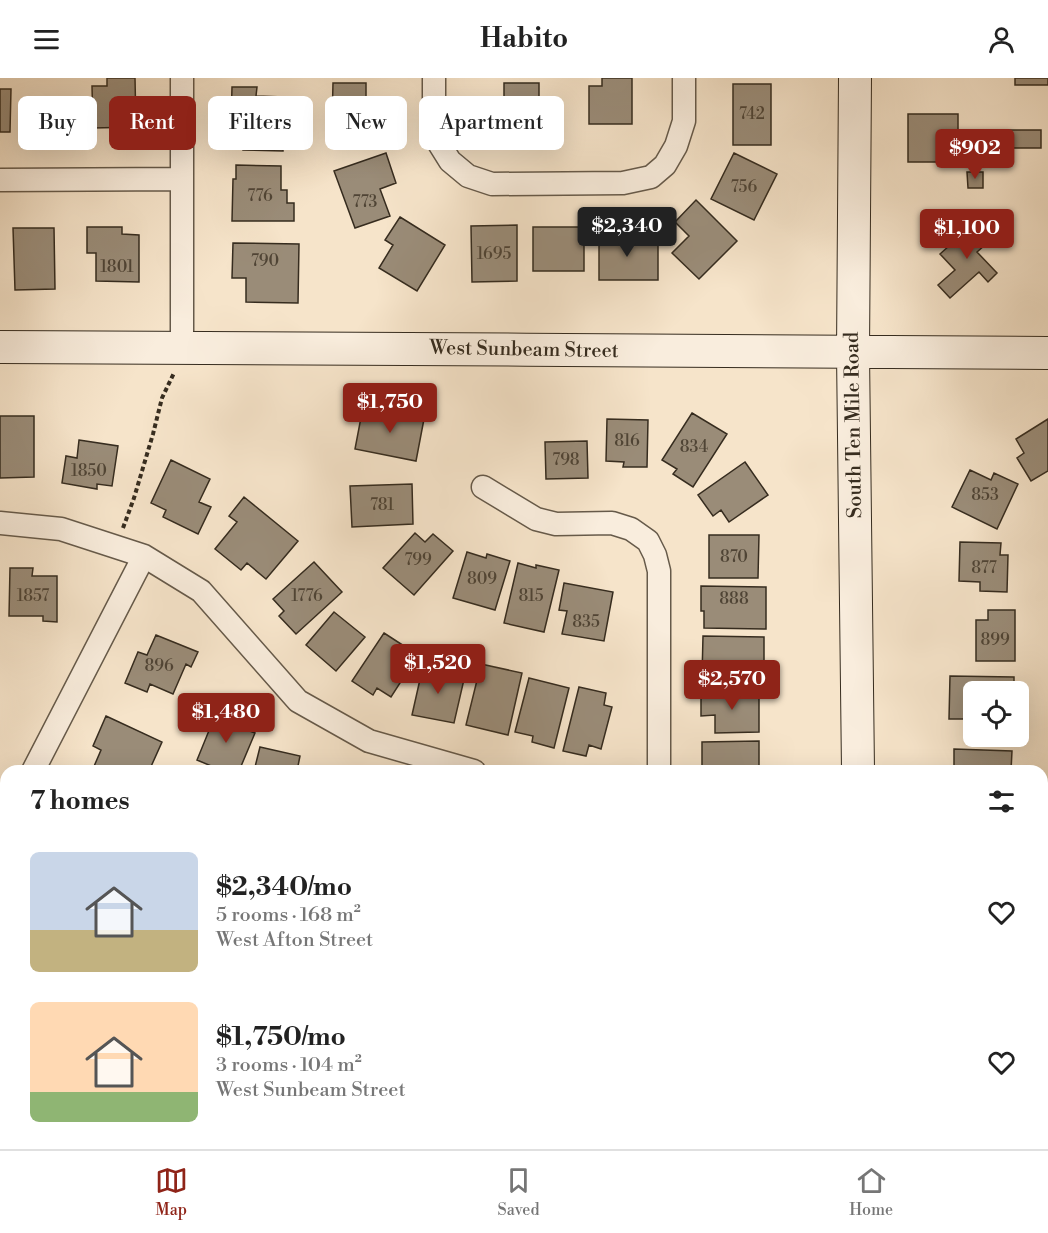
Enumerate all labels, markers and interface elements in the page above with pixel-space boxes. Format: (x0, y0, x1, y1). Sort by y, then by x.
text: Habito (480, 22, 568, 56)
icon: menu (30, 23, 63, 56)
icon: person (985, 23, 1018, 56)
chip: Buy (18, 96, 97, 150)
chip: Rent (109, 96, 196, 150)
chip: Filters (208, 96, 313, 150)
chip: New (325, 96, 407, 150)
chip: Apartment (419, 96, 564, 150)
house number: 742 (739, 104, 765, 124)
pin: $902 (939, 129, 1011, 180)
text: $902 (949, 136, 1001, 161)
house number: 756 (731, 177, 757, 197)
house number: 776 (247, 186, 273, 206)
house number: 773 (353, 192, 378, 212)
pin: $2,340 (578, 207, 676, 258)
pin: $1,100 (918, 209, 1016, 260)
text: $2,340 (592, 214, 662, 239)
text: $1,100 (934, 216, 1000, 241)
house number: 1695 (477, 244, 511, 264)
house number: 790 (251, 251, 279, 271)
house number: 1801 (100, 257, 134, 277)
street label: South Ten Mile Road (840, 331, 868, 519)
street label: West Sunbeam Street (428, 336, 619, 364)
pin: $1,750 (341, 383, 439, 434)
text: $1,750 (357, 390, 423, 415)
house number: 816 (614, 431, 640, 451)
house number: 834 (680, 437, 709, 457)
house number: 798 (552, 450, 580, 470)
house number: 1850 (71, 461, 107, 481)
house number: 853 (971, 485, 999, 505)
house number: 781 (370, 495, 394, 515)
house number: 870 (720, 547, 748, 567)
house number: 799 (404, 550, 432, 570)
house number: 877 (971, 558, 997, 578)
house number: 809 (467, 569, 497, 589)
house number: 1857 (17, 586, 49, 606)
house number: 1776 (291, 586, 323, 606)
house number: 815 (518, 586, 544, 606)
house number: 888 (719, 589, 749, 609)
house number: 835 (572, 612, 600, 632)
house number: 899 (980, 630, 1010, 650)
pin: $1,520 (389, 644, 487, 695)
text: $1,520 (404, 651, 472, 676)
house number: 896 (144, 656, 174, 676)
pin: $2,570 (683, 660, 781, 711)
text: $2,570 (698, 667, 766, 692)
map controls (963, 681, 1029, 747)
button: locate (963, 681, 1029, 747)
pin: $1,480 (177, 693, 275, 744)
text: $1,480 (192, 700, 260, 725)
text: 7 homes (30, 785, 130, 817)
icon: filters (985, 785, 1018, 818)
text: $2,340/mo (216, 871, 352, 903)
icon: home (78, 876, 150, 948)
icon: heart (985, 896, 1018, 929)
text: 5 rooms · 168 m² (216, 903, 361, 928)
text: West Afton Street (216, 928, 373, 953)
text: $1,750/mo (216, 1021, 346, 1053)
icon: home (78, 1026, 150, 1098)
icon: heart (985, 1046, 1018, 1079)
text: 3 rooms · 104 m² (216, 1053, 362, 1078)
text: West Sunbeam Street (216, 1078, 405, 1103)
tab: Map (155, 1164, 188, 1220)
tab: Saved (498, 1164, 540, 1220)
tab: Home (849, 1164, 893, 1220)

